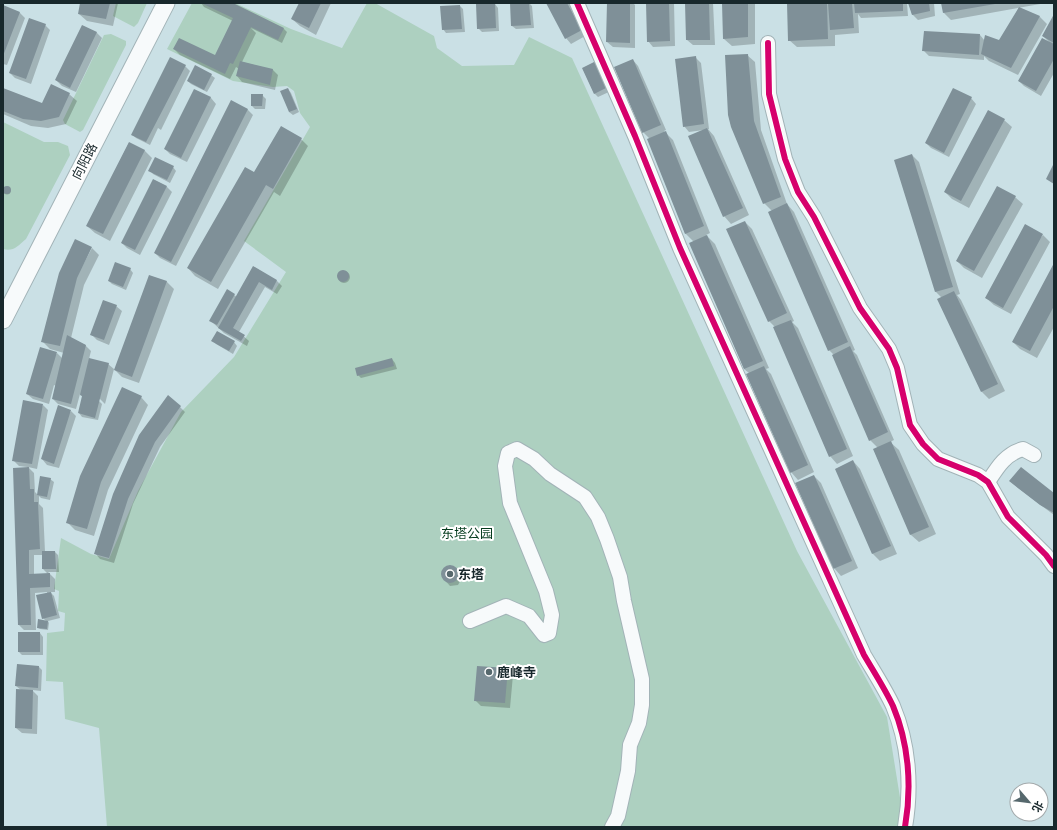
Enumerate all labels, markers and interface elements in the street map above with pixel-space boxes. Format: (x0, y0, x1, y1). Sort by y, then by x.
street label: 向阳路 (68, 140, 100, 182)
park label: 东塔公园 (441, 525, 493, 541)
place label: 东塔 (458, 566, 484, 582)
marker: 东塔 (445, 569, 455, 579)
place label: 鹿峰寺 (497, 664, 536, 680)
marker: 鹿峰寺 (484, 667, 494, 677)
north arrow (1009, 782, 1049, 822)
text: 北 (1029, 799, 1047, 815)

